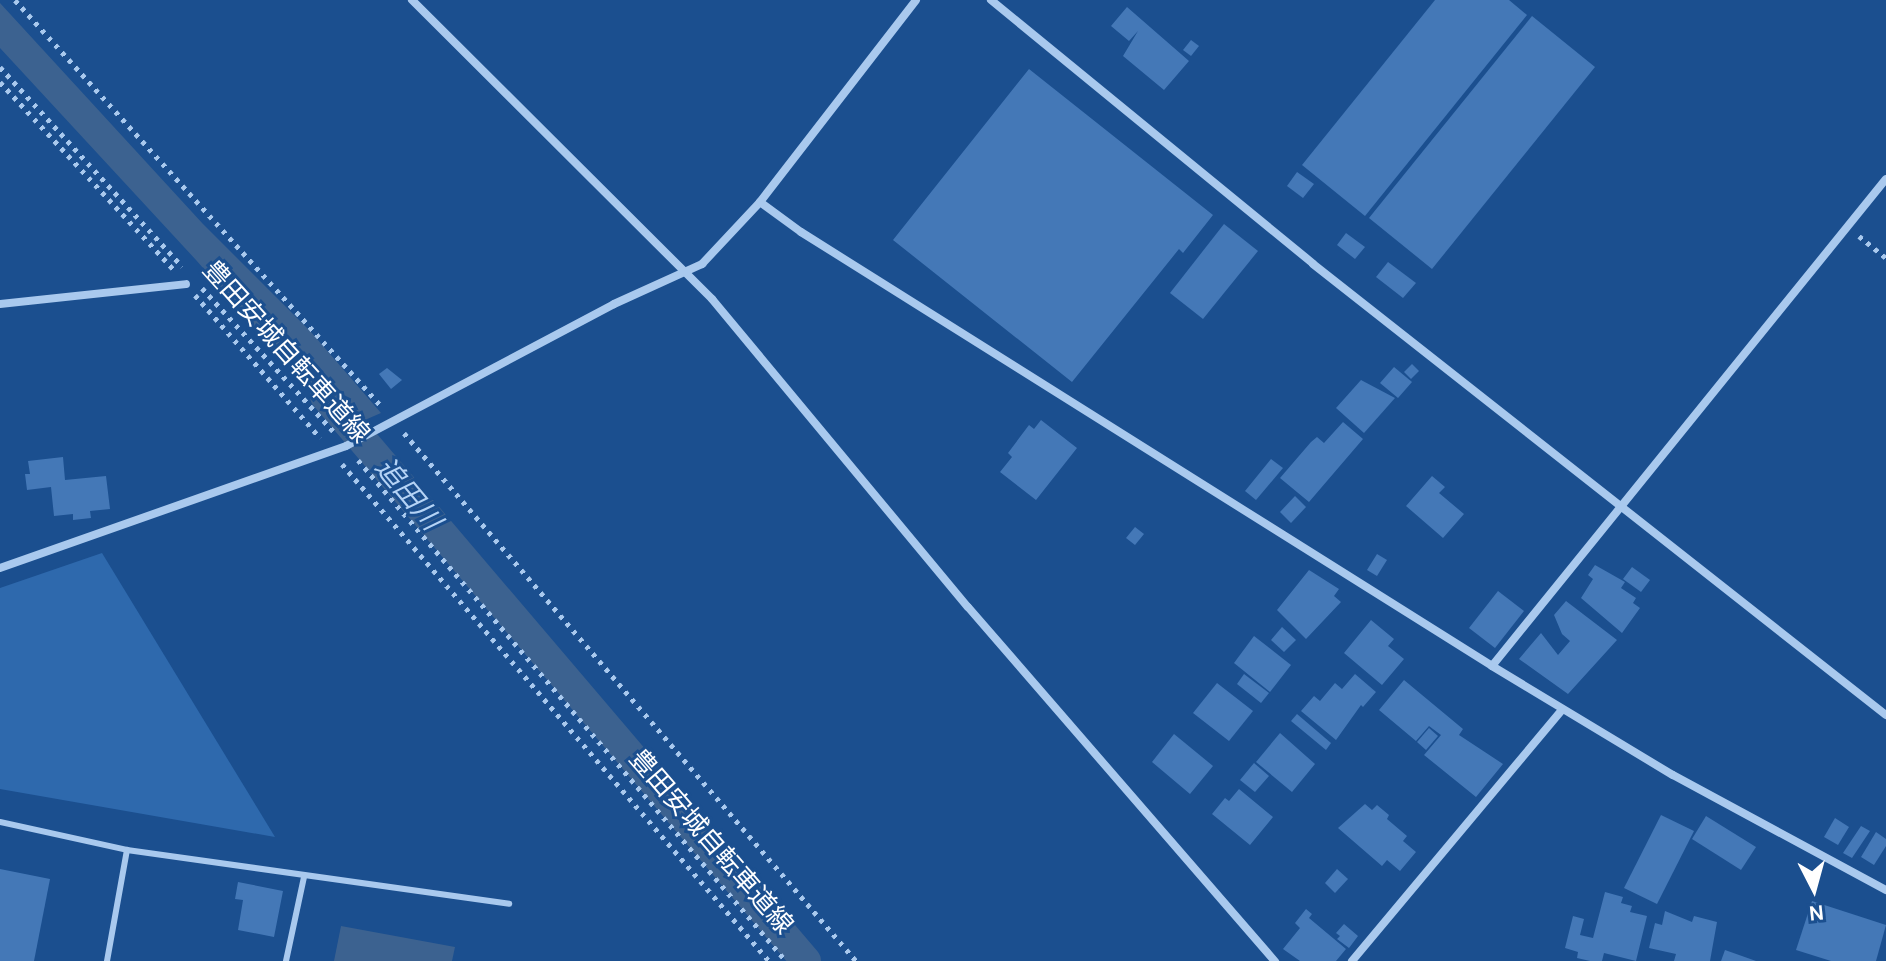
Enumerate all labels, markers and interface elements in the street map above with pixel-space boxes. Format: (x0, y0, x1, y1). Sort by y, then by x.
street label: 豊田安城自転車道線 (196, 255, 376, 449)
water label: 追田川 (368, 451, 448, 537)
street label: 豊田安城自転車道線 (622, 743, 800, 941)
north arrow (1774, 849, 1854, 929)
text: N (1807, 899, 1826, 927)

